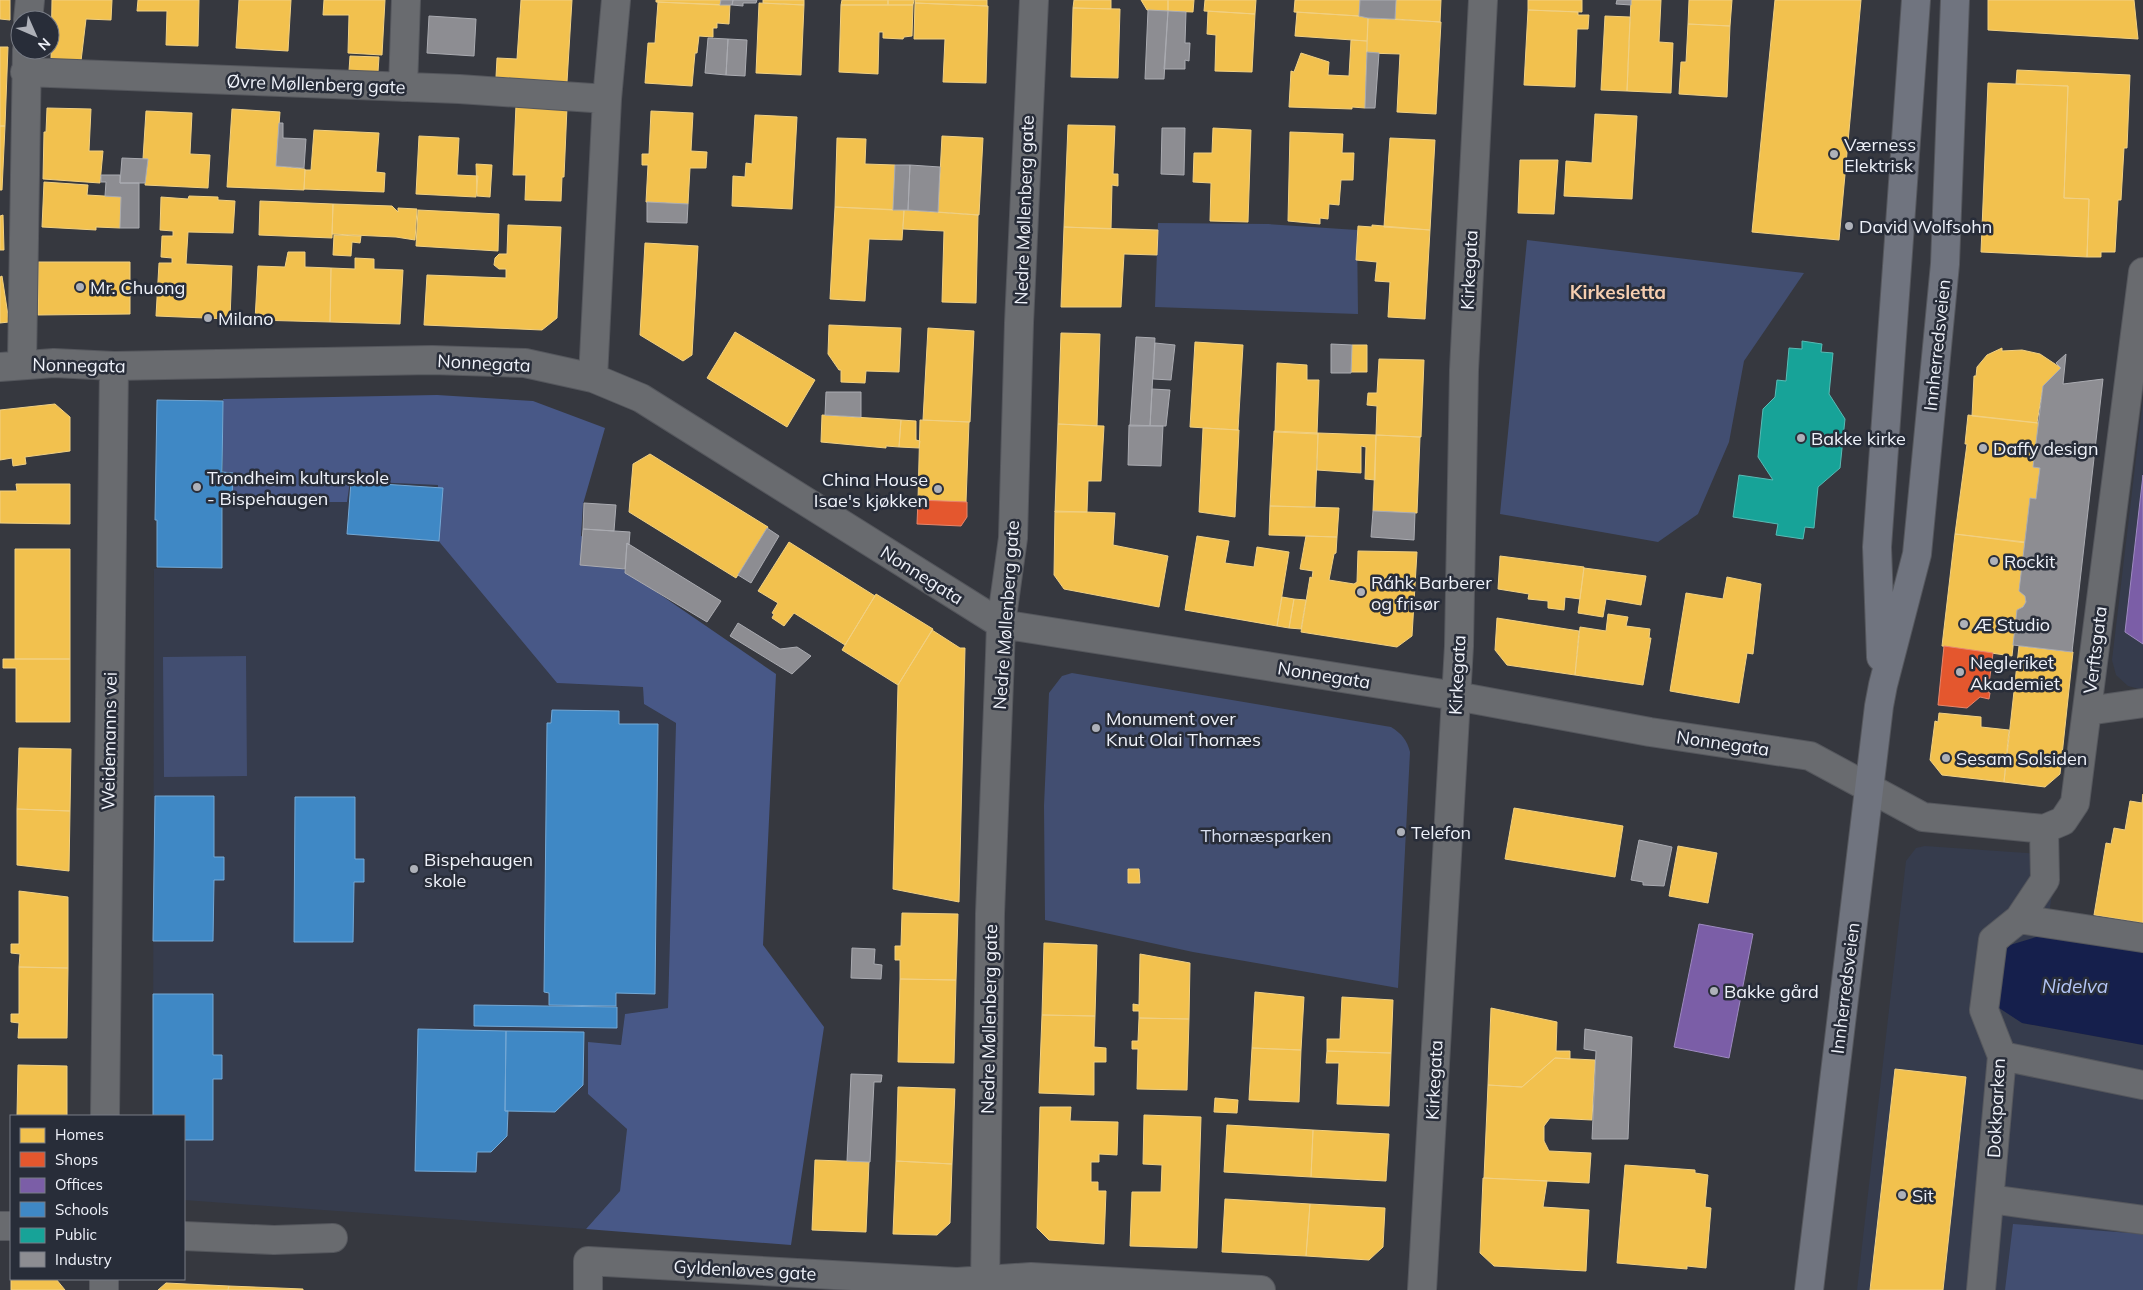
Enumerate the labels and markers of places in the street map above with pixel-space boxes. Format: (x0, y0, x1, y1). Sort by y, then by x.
place label: Værness Elektrisk (1844, 133, 1916, 177)
marker: Værness Elektrisk (1828, 148, 1840, 160)
place label: David Wolfsohn (1859, 215, 1992, 238)
marker: David Wolfsohn (1843, 220, 1855, 232)
place label: Mr. Chuong (90, 276, 185, 299)
marker: Mr. Chuong (74, 281, 86, 293)
place label: Milano (218, 307, 274, 330)
marker: Milano (202, 312, 214, 324)
place label: Bakke kirke (1811, 427, 1906, 450)
marker: Bakke kirke (1795, 432, 1807, 444)
place label: Daffy design (1993, 437, 2098, 460)
marker: Daffy design (1977, 442, 1989, 454)
place label: Trondheim kulturskole - Bispehaugen (207, 466, 389, 510)
place label: China House Isae's kjøkken (814, 468, 928, 512)
marker: Trondheim kulturskole - Bispehaugen (191, 481, 203, 493)
marker: China House Isae's kjøkken (932, 483, 944, 495)
place label: Rockit (2004, 550, 2055, 573)
marker: Rockit (1988, 555, 2000, 567)
place label: Ráhk Barberer og frisør (1371, 571, 1492, 615)
marker: Ráhk Barberer og frisør (1355, 586, 1367, 598)
place label: Æ Studio (1973, 613, 2050, 636)
marker: Æ Studio (1958, 618, 1970, 630)
place label: Negleriket Akademiet (1970, 651, 2060, 695)
marker: Negleriket Akademiet (1954, 666, 1966, 678)
place label: Monument over Knut Olai Thornæs (1106, 707, 1261, 751)
marker: Monument over Knut Olai Thornæs (1090, 722, 1102, 734)
place label: Sesam Solsiden (1956, 747, 2087, 770)
marker: Sesam Solsiden (1940, 752, 1952, 764)
place label: Telefon (1411, 821, 1471, 844)
marker: Telefon (1395, 826, 1407, 838)
place label: Bispehaugen skole (424, 848, 533, 892)
marker: Bispehaugen skole (408, 863, 420, 875)
place label: Bakke gård (1724, 980, 1819, 1003)
marker: Bakke gård (1708, 985, 1720, 997)
place label: Sit (1912, 1184, 1934, 1207)
marker: Sit (1896, 1189, 1908, 1201)

